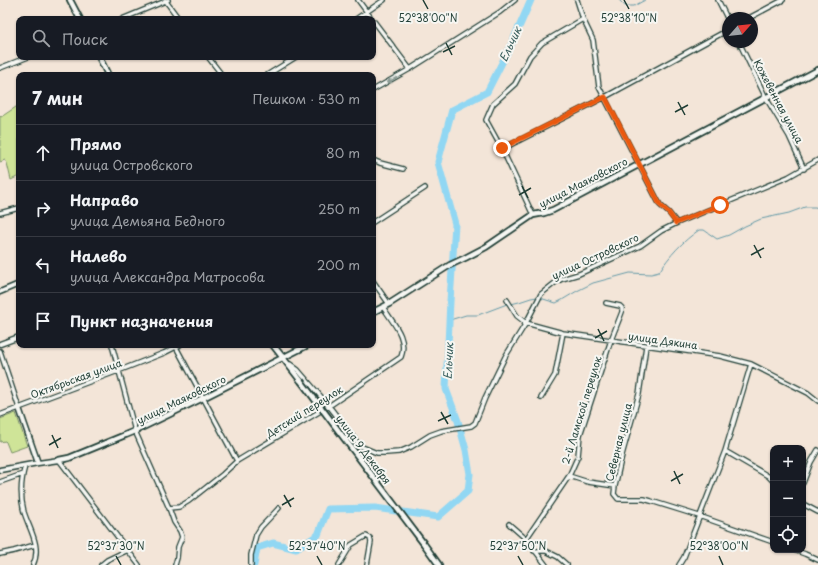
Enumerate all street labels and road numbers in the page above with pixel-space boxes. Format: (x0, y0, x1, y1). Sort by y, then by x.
street label: Кожевенная улица (751, 56, 808, 146)
street label: улица Маяковского (536, 153, 630, 211)
street label: улица Островского (549, 229, 641, 283)
street label: улица Дякина (627, 328, 699, 352)
street label: Октябрьская улица (28, 354, 124, 401)
street label: 2-й Ламской переулок (557, 354, 606, 466)
street label: улица Маяковского (134, 371, 228, 427)
street label: Детский переулок (262, 381, 346, 442)
street label: Северная улица (601, 400, 635, 483)
street label: улица 9 Декабря (333, 411, 395, 487)

